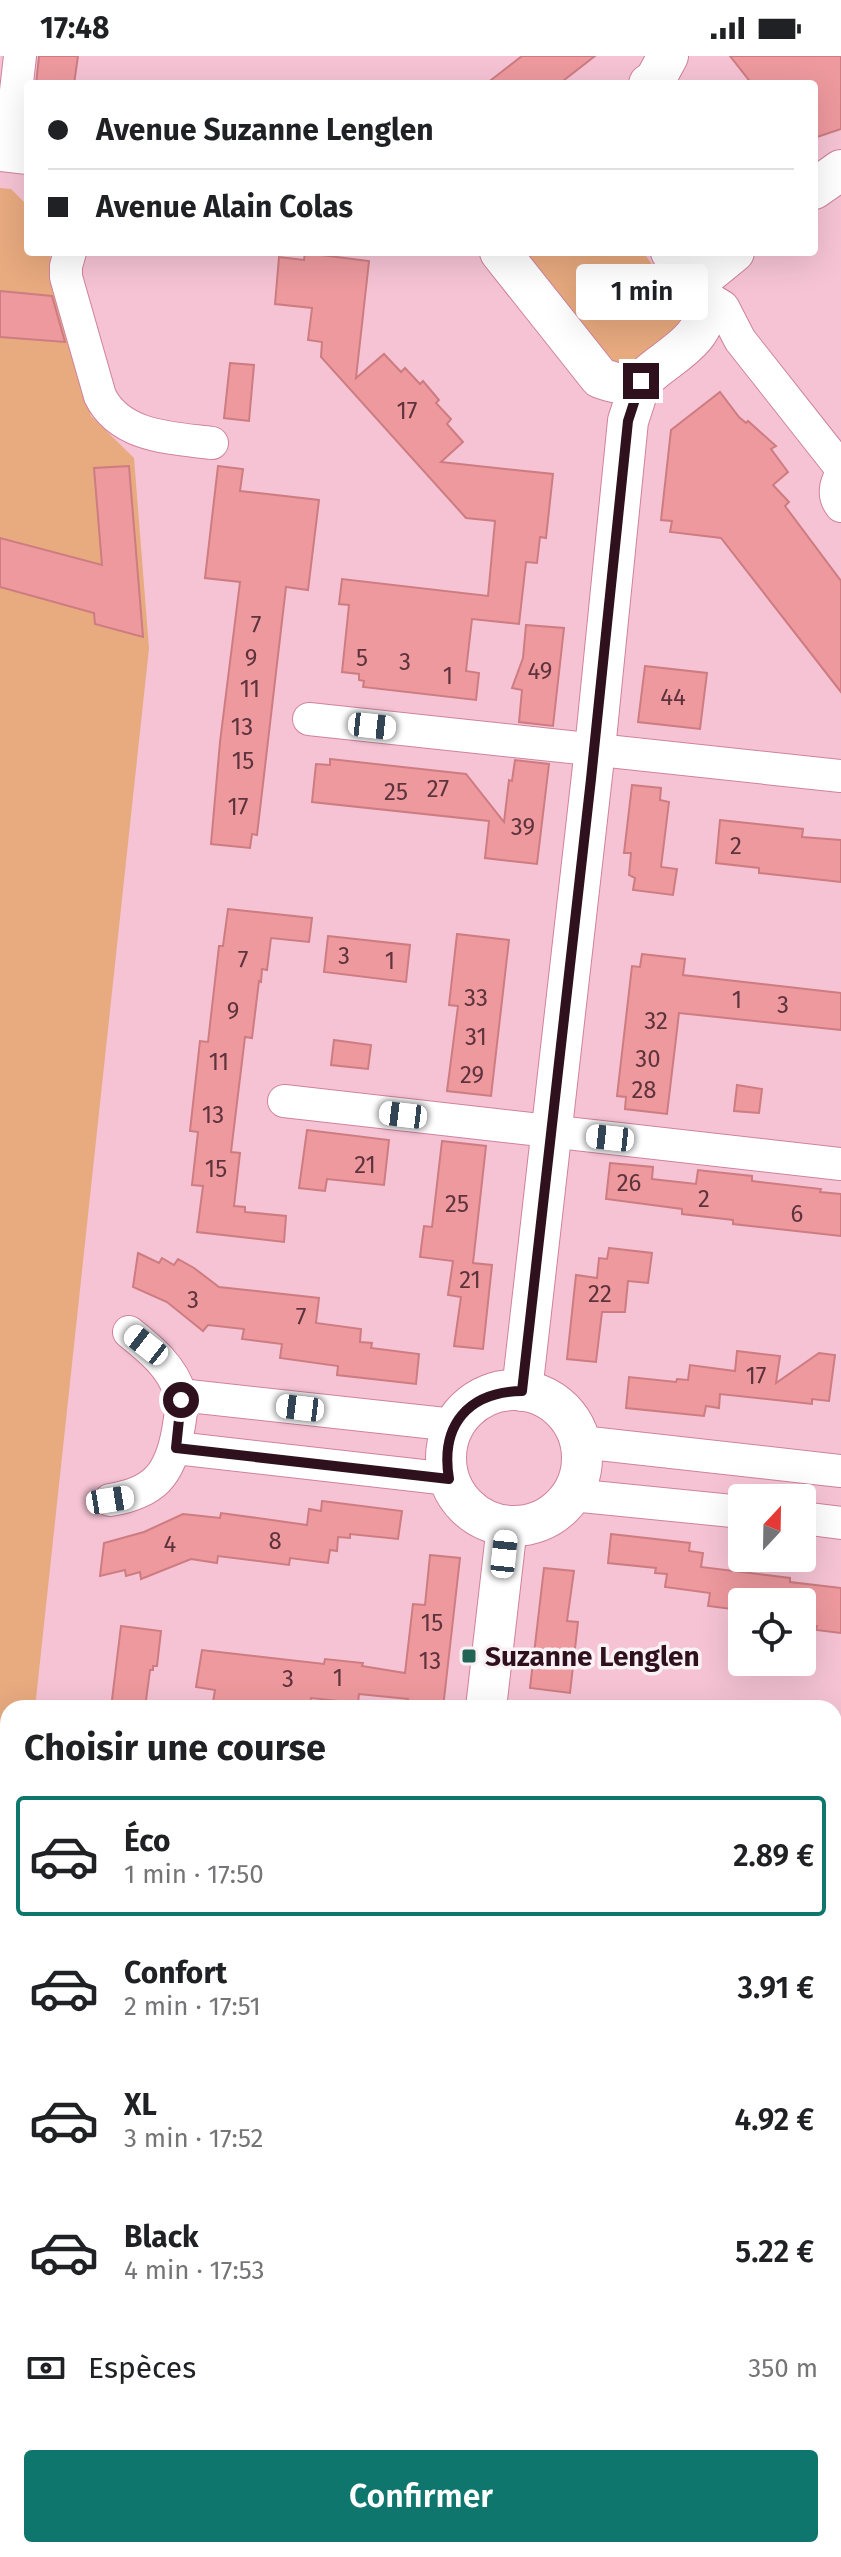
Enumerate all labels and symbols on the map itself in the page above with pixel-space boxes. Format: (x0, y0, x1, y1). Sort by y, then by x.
callout: 1 min (575, 265, 707, 321)
route end (623, 363, 659, 399)
house number: 17 (396, 397, 418, 425)
house number: 7 (251, 611, 261, 639)
house number: 9 (245, 644, 257, 672)
house number: 5 (356, 644, 368, 672)
house number: 3 (399, 648, 411, 676)
house number: 49 (528, 657, 552, 685)
house number: 1 (443, 662, 453, 690)
house number: 11 (240, 675, 260, 703)
house number: 44 (660, 683, 686, 711)
car (347, 712, 397, 740)
house number: 13 (231, 713, 253, 741)
house number: 15 (232, 747, 254, 775)
house number: 27 (427, 775, 449, 803)
house number: 25 (384, 778, 408, 806)
house number: 17 (227, 793, 249, 821)
house number: 39 (511, 813, 535, 841)
house number: 2 (730, 832, 742, 860)
house number: 3 (338, 942, 350, 970)
house number: 7 (238, 946, 248, 974)
house number: 1 (385, 947, 395, 975)
house number: 33 (464, 984, 488, 1012)
house number: 1 (732, 986, 742, 1014)
house number: 3 (777, 991, 789, 1019)
house number: 9 (227, 997, 239, 1025)
house number: 32 (644, 1007, 668, 1035)
house number: 31 (465, 1023, 487, 1051)
house number: 30 (635, 1045, 661, 1073)
house number: 11 (209, 1048, 229, 1076)
house number: 29 (460, 1061, 484, 1089)
house number: 28 (631, 1076, 657, 1104)
car (378, 1100, 428, 1130)
house number: 13 (202, 1101, 224, 1129)
car (585, 1124, 635, 1152)
house number: 21 (354, 1151, 376, 1179)
house number: 15 (205, 1155, 227, 1183)
house number: 26 (617, 1169, 641, 1197)
house number: 2 (698, 1185, 710, 1213)
house number: 25 (445, 1190, 469, 1218)
house number: 6 (791, 1200, 803, 1228)
house number: 21 (459, 1266, 481, 1294)
house number: 22 (588, 1280, 612, 1308)
house number: 3 (187, 1286, 199, 1314)
house number: 7 (296, 1303, 306, 1331)
car (120, 1321, 172, 1369)
house number: 17 (745, 1362, 767, 1390)
route start (163, 1382, 199, 1418)
car (275, 1393, 325, 1423)
car (84, 1484, 136, 1516)
north arrow (728, 1484, 816, 1572)
house number: 8 (268, 1527, 282, 1555)
car (490, 1529, 518, 1579)
house number: 4 (164, 1530, 177, 1558)
house number: 15 (421, 1609, 443, 1637)
place label: Suzanne Lenglen (485, 1640, 700, 1673)
house number: 13 (419, 1647, 441, 1675)
marker: Suzanne Lenglen (460, 1647, 478, 1665)
house number: 1 (333, 1664, 343, 1692)
house number: 3 (282, 1665, 294, 1693)

